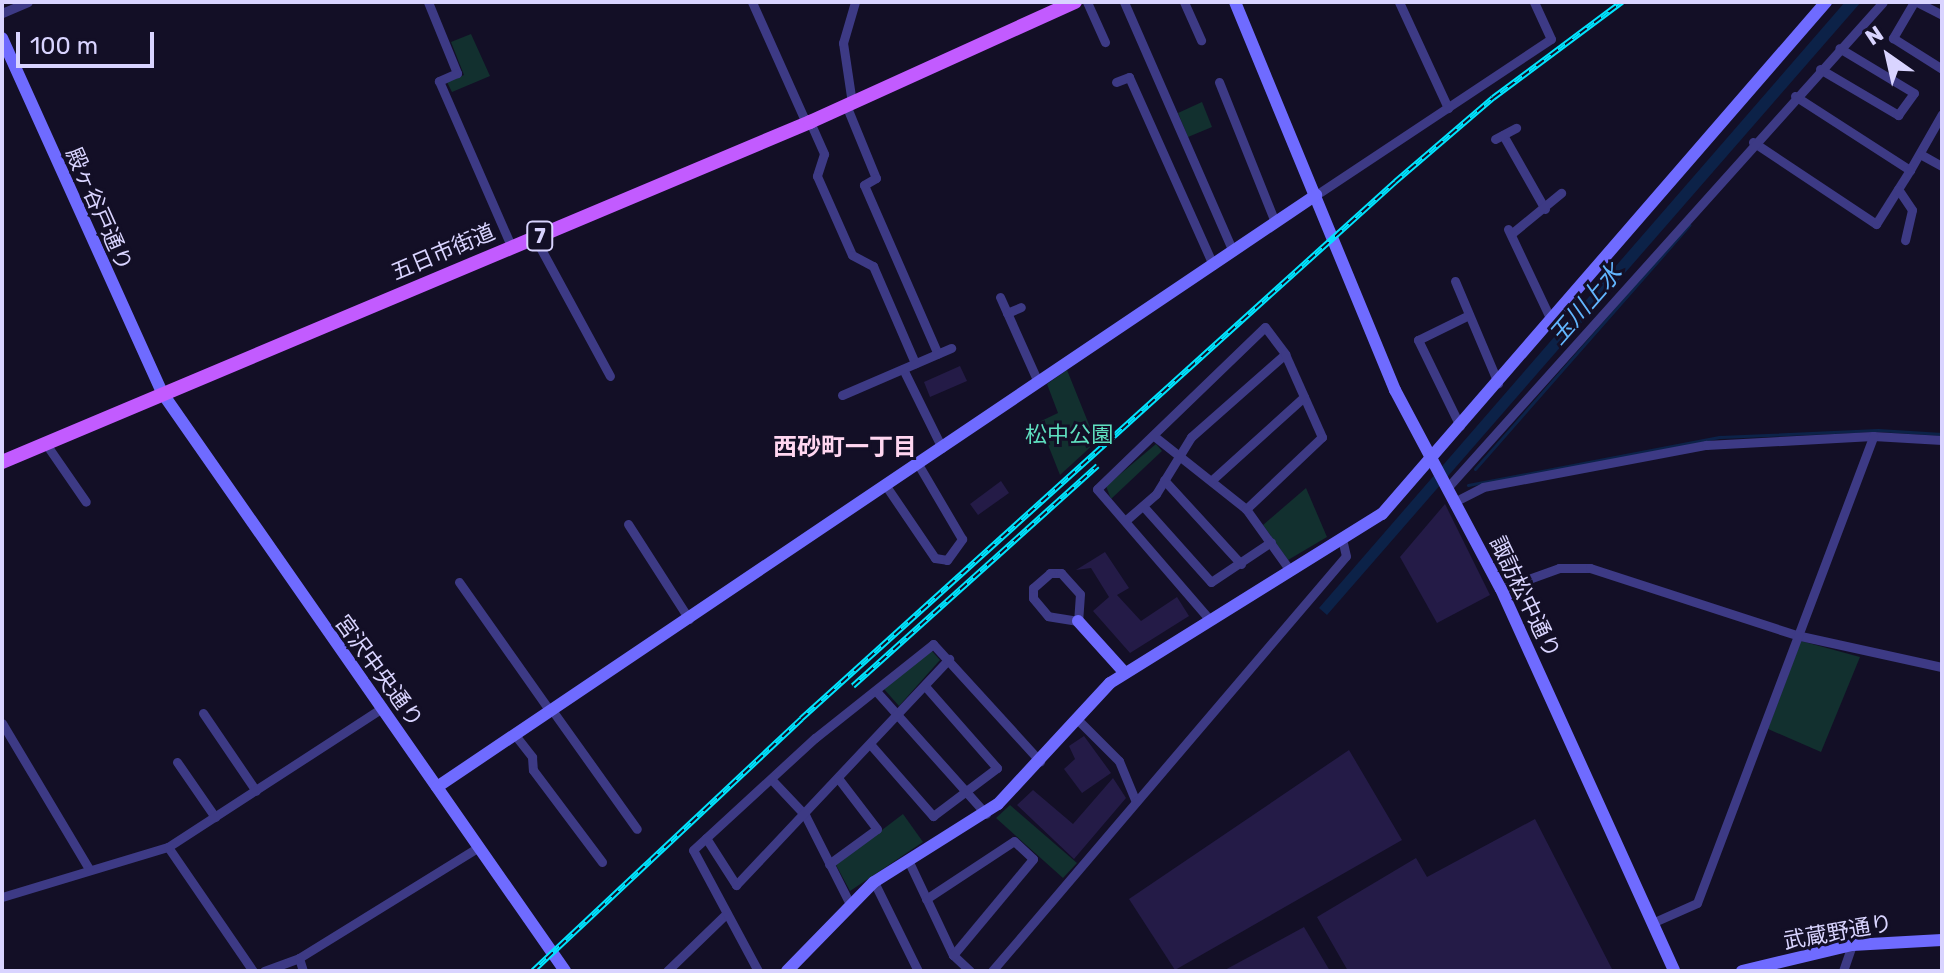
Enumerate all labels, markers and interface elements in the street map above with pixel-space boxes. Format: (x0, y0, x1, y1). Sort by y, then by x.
scale bar (20, 16, 158, 66)
north arrow (1848, 16, 1928, 96)
text: N (1860, 20, 1888, 51)
text: 100 m (30, 32, 98, 60)
street label: 殿ヶ谷戸通り (60, 143, 138, 275)
street label: 五日市街道 (387, 218, 499, 286)
road number: 7 (526, 220, 554, 252)
water label: 玉川上水 (1544, 259, 1628, 351)
park label: 松中公園 (1025, 422, 1113, 448)
district label: 西砂町一丁目 (773, 434, 917, 462)
street label: 諏訪松中通り (1484, 532, 1566, 662)
street label: 宮沢中央通り (330, 610, 428, 732)
street label: 武蔵野通り (1782, 909, 1894, 955)

